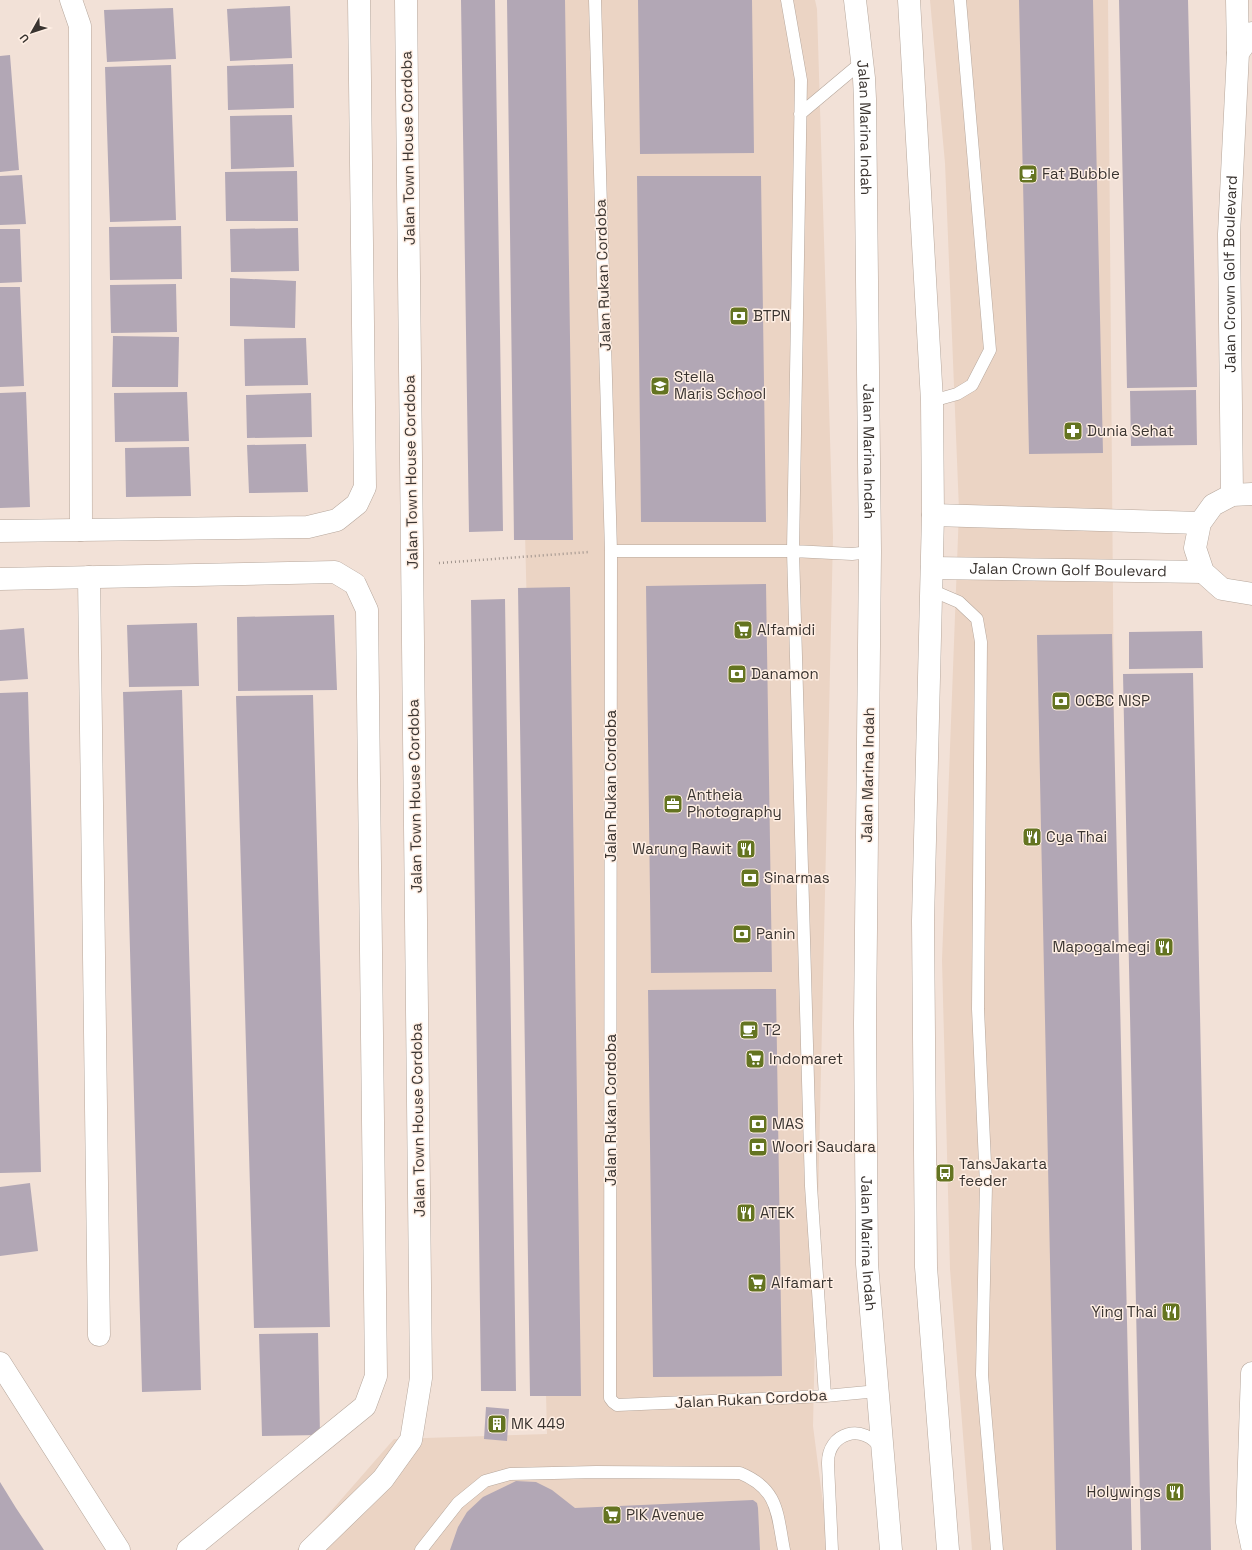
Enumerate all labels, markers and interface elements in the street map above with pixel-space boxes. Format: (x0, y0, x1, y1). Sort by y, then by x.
north arrow (12, 12, 52, 52)
text: U (16, 31, 32, 46)
street label: Jalan Town House Cordoba (396, 50, 419, 245)
street label: Jalan Marina Indah (853, 59, 876, 195)
cafe icon: Fat Bubble (1017, 163, 1039, 185)
place label: Fat Bubble (1042, 164, 1120, 183)
street label: Jalan Crown Golf Boulevard (1219, 175, 1241, 373)
street label: Jalan Rukan Cordoba (590, 198, 615, 351)
bank icon: BTPN (728, 305, 750, 327)
place label: BTPN (753, 306, 791, 325)
place label: Stella Maris School (674, 367, 766, 403)
street label: Jalan Town House Cordoba (399, 374, 422, 569)
school or university icon: Stella Maris School (649, 375, 671, 397)
street label: Jalan Marina Indah (859, 384, 880, 519)
pharmacy icon: Dunia Sehat (1062, 420, 1084, 442)
place label: Dunia Sehat (1087, 421, 1174, 440)
street label: Jalan Crown Golf Boulevard (969, 559, 1167, 580)
supermarket icon: Alfamidi (732, 619, 754, 641)
place label: Alfamidi (757, 620, 815, 639)
bank icon: Danamon (726, 663, 748, 685)
place label: Danamon (751, 664, 819, 683)
bank icon: OCBC NISP (1050, 690, 1072, 712)
place label: OCBC NISP (1075, 691, 1150, 710)
street label: Jalan Town House Cordoba (403, 698, 426, 893)
street label: Jalan Marina Indah (857, 707, 878, 843)
street label: Jalan Rukan Cordoba (601, 710, 620, 862)
place label: Antheia Photography (687, 785, 782, 821)
office icon: Antheia Photography (662, 793, 684, 815)
restaurant icon: Cya Thai (1021, 826, 1043, 848)
place label: Cya Thai (1046, 827, 1107, 846)
restaurant icon: Warung Rawit (735, 838, 757, 860)
place label: Warung Rawit (632, 839, 732, 858)
bank icon: Sinarmas (739, 867, 761, 889)
place label: Sinarmas (764, 868, 830, 887)
bank icon: Panin (731, 923, 753, 945)
place label: Panin (756, 924, 796, 943)
restaurant icon: Mapogalmegi (1153, 936, 1175, 958)
place label: Mapogalmegi (1052, 937, 1150, 956)
cafe icon: T2 (738, 1019, 760, 1041)
place label: T2 (763, 1020, 781, 1039)
street label: Jalan Town House Cordoba (406, 1022, 429, 1217)
street label: Jalan Rukan Cordoba (601, 1034, 620, 1186)
supermarket icon: Indomaret (744, 1048, 766, 1070)
place label: Indomaret (769, 1049, 843, 1068)
bank icon: MAS (747, 1113, 769, 1135)
place label: MAS (772, 1114, 804, 1133)
bank icon: Woori Saudara (747, 1136, 769, 1158)
place label: Woori Saudara (772, 1137, 876, 1156)
place label: TansJakarta feeder (959, 1154, 1047, 1190)
bus stop icon: TansJakarta feeder (934, 1162, 956, 1184)
street label: Jalan Marina Indah (857, 1176, 881, 1312)
restaurant icon: ATEK (735, 1202, 757, 1224)
place label: ATEK (760, 1203, 795, 1222)
supermarket icon: Alfamart (746, 1272, 768, 1294)
place label: Alfamart (771, 1273, 833, 1292)
restaurant icon: Ying Thai (1160, 1301, 1182, 1323)
place label: Ying Thai (1092, 1302, 1157, 1321)
street label: Jalan Rukan Cordoba (674, 1385, 828, 1412)
building icon: MK 449 (486, 1413, 508, 1435)
place label: MK 449 (511, 1414, 565, 1433)
restaurant icon: Holywings (1164, 1481, 1186, 1503)
place label: Holywings (1087, 1482, 1161, 1501)
supermarket icon: PIK Avenue (601, 1504, 623, 1526)
place label: PIK Avenue (626, 1505, 705, 1524)

